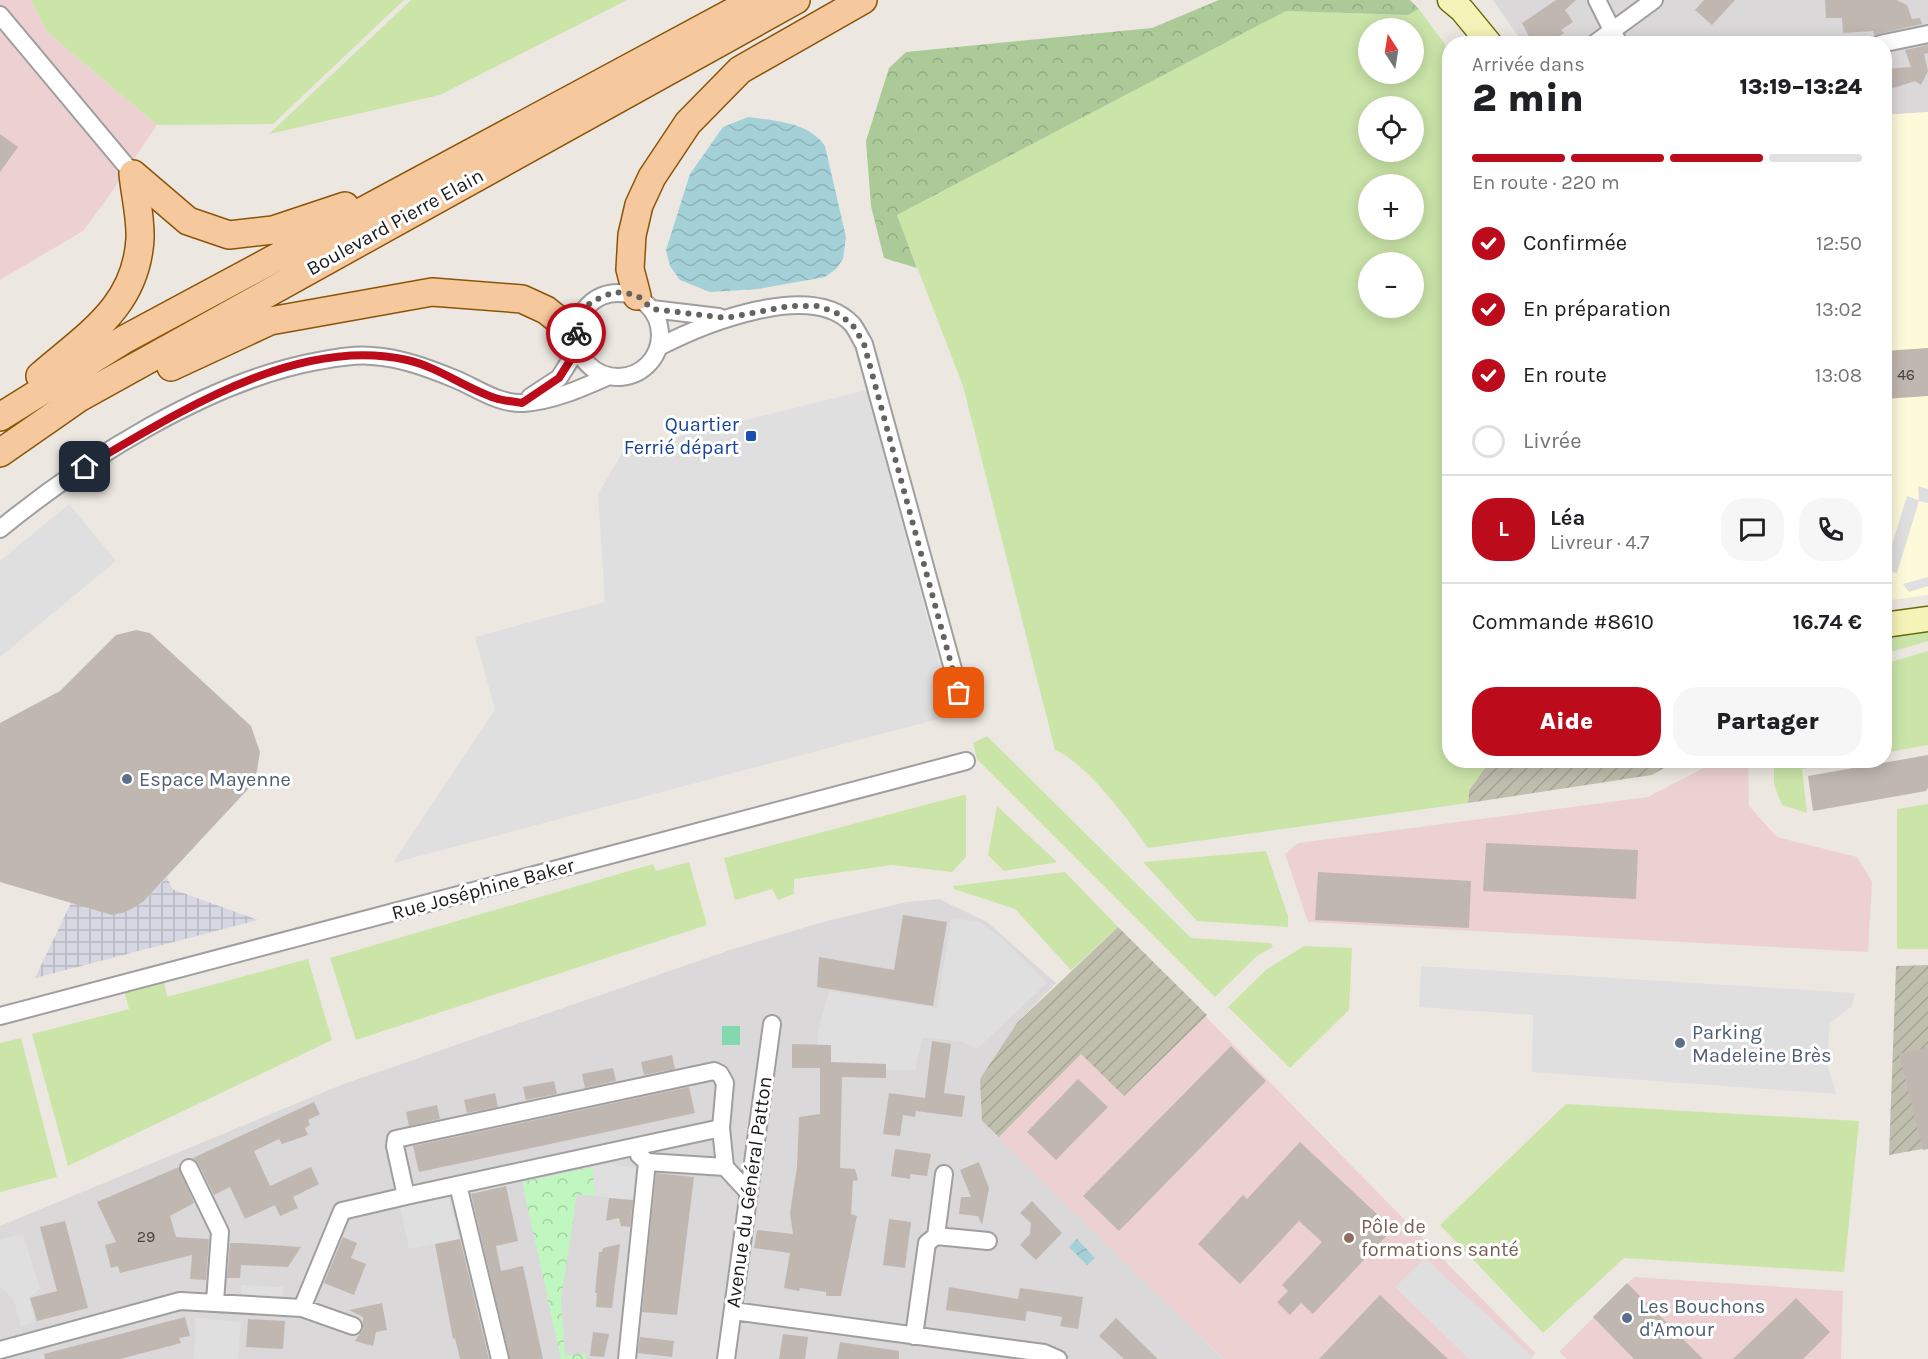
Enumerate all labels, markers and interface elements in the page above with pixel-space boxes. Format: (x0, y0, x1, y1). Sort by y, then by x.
north arrow (1358, 18, 1424, 84)
map controls (1358, 18, 1424, 318)
text: Arrivée dans (1472, 53, 1585, 76)
text: 13:19–13:24 (1739, 74, 1862, 100)
text: 2 min (1472, 75, 1584, 121)
button: locate (1358, 96, 1424, 162)
street label: Boulevard Pierre Elain (302, 164, 488, 280)
text: En route · 220 m (1472, 171, 1620, 194)
button: + (1358, 174, 1424, 240)
icon: check (1472, 227, 1505, 260)
text: Confirmée (1523, 230, 1627, 256)
text: 12:50 (1816, 232, 1862, 255)
button: − (1358, 252, 1424, 318)
icon: check (1472, 293, 1505, 326)
text: En préparation (1523, 296, 1671, 322)
text: 13:02 (1816, 298, 1862, 321)
courier (546, 303, 606, 363)
icon: bike (560, 317, 593, 350)
icon: check (1472, 359, 1505, 392)
text: En route (1523, 362, 1607, 388)
text: 13:08 (1815, 364, 1862, 387)
house number: 46 (1897, 365, 1915, 384)
place label: Quartier Ferrié départ (624, 413, 740, 459)
text: Livrée (1523, 428, 1581, 454)
marker: Quartier Ferrié départ (744, 429, 758, 443)
pin (59, 441, 110, 492)
icon: home (68, 450, 101, 483)
button: chat (1721, 498, 1784, 561)
button: phone (1799, 498, 1862, 561)
text: Léa (1550, 505, 1585, 531)
text: L (1498, 516, 1509, 542)
text: Livreur · 4.7 (1550, 531, 1649, 554)
text: Commande #8610 (1472, 609, 1654, 635)
text: 16.74 € (1793, 609, 1862, 635)
pin (933, 667, 984, 718)
icon: bag (942, 676, 975, 709)
button: Aide (1472, 687, 1661, 756)
button: Partager (1673, 687, 1862, 756)
place label: Espace Mayenne (139, 768, 291, 791)
marker: Espace Mayenne (120, 772, 134, 786)
street label: Rue Joséphine Baker (389, 853, 578, 924)
place label: Parking Madeleine Brès (1692, 1021, 1831, 1067)
marker: Parking Madeleine Brès (1673, 1036, 1687, 1050)
street label: Avenue du Général Patton (721, 1075, 777, 1309)
place label: Pôle de formations santé (1361, 1215, 1519, 1261)
house number: 29 (137, 1227, 155, 1246)
marker: Pôle de formations santé (1342, 1231, 1356, 1245)
place label: Les Bouchons d'Amour (1639, 1295, 1765, 1341)
marker: Les Bouchons d'Amour (1620, 1311, 1634, 1325)

